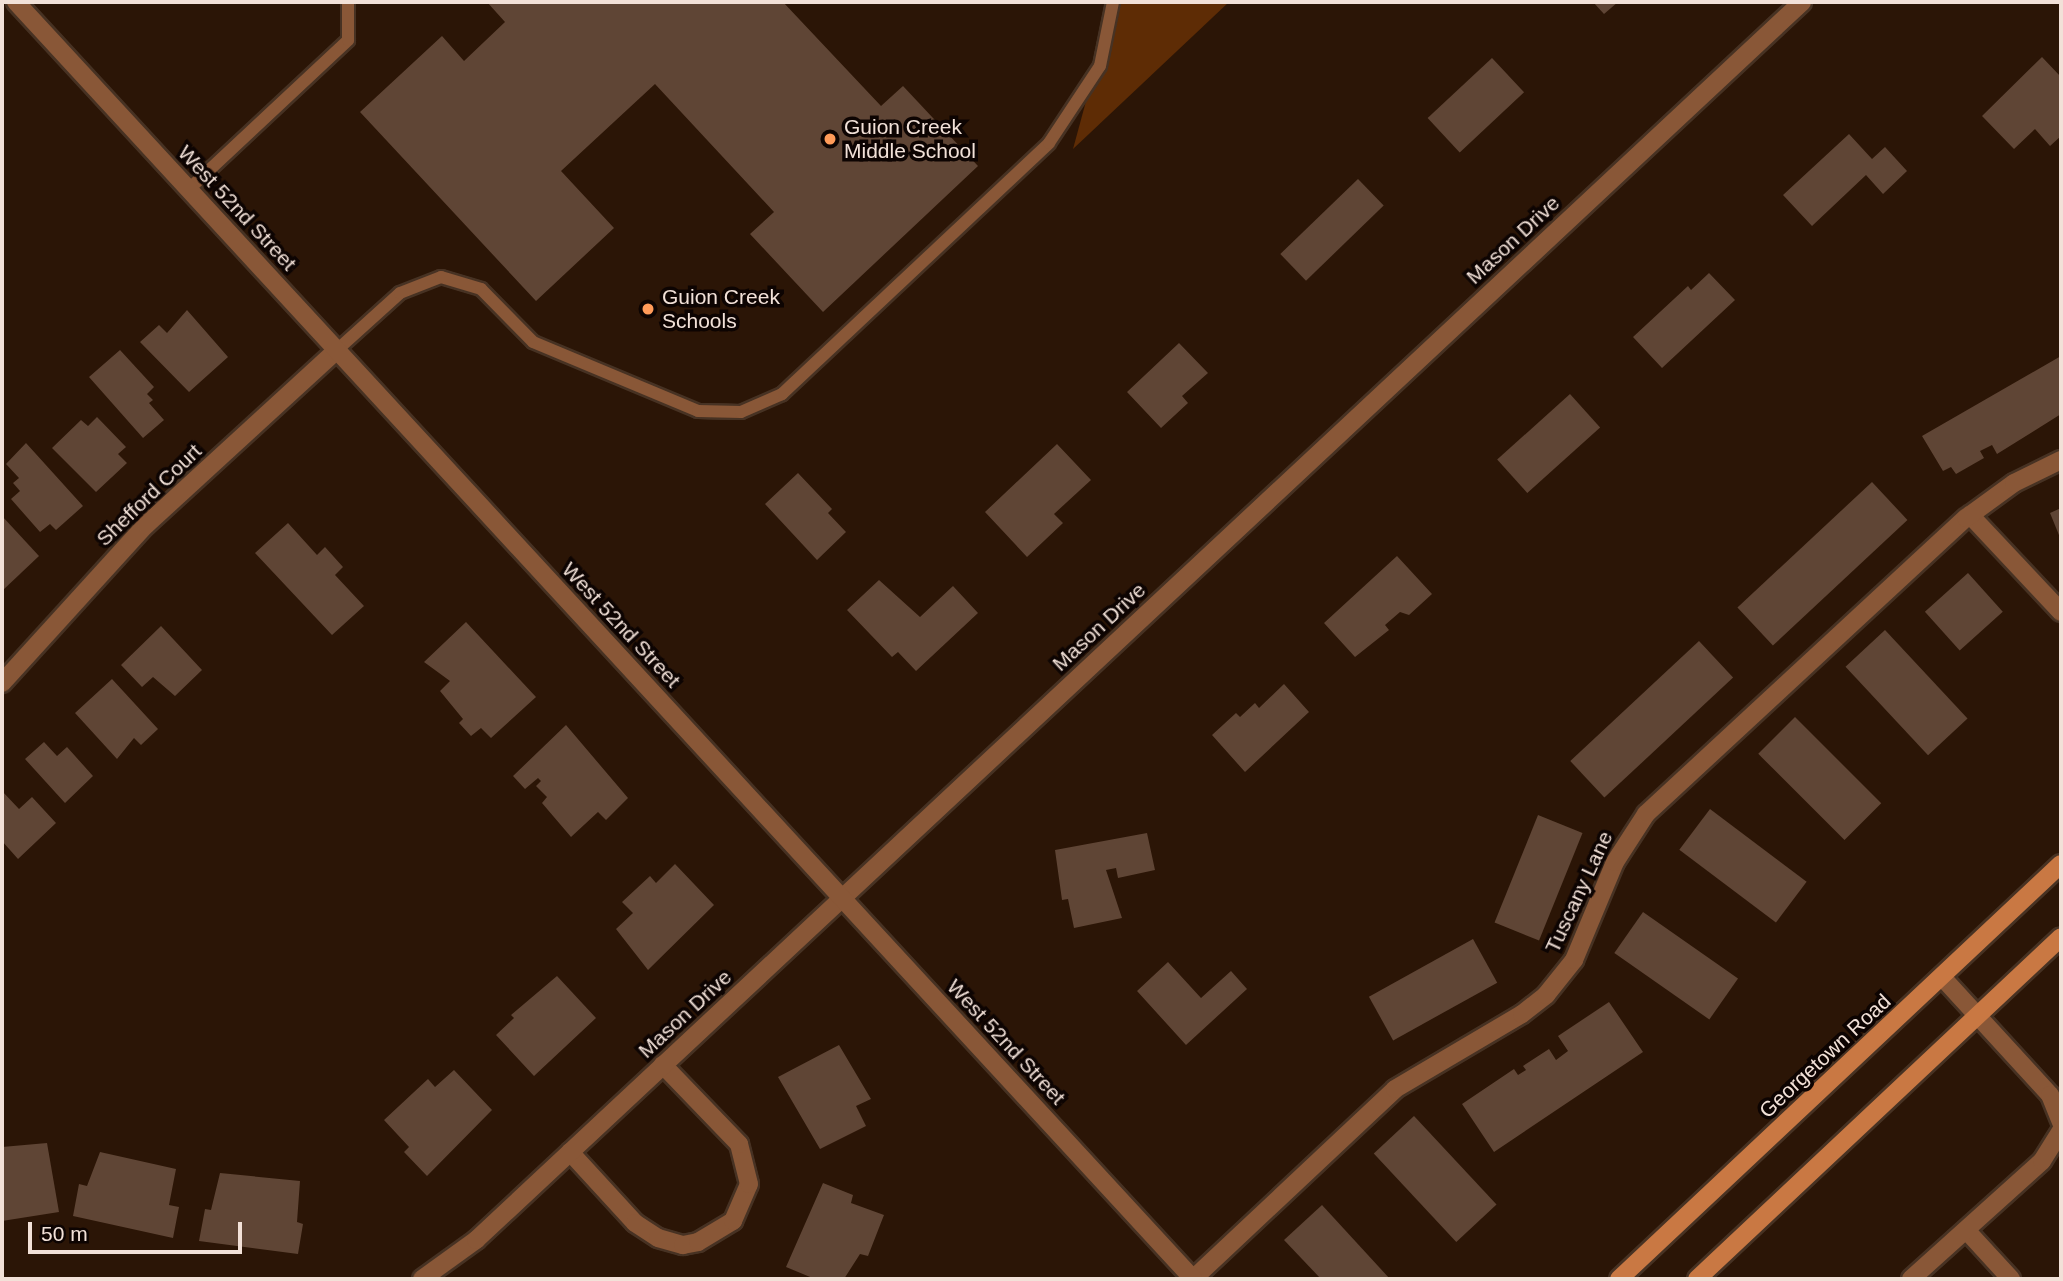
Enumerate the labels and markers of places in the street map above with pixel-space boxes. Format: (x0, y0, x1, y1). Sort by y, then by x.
place label: Guion Creek Middle School (844, 114, 976, 164)
marker: Guion Creek Middle School (822, 131, 838, 147)
place label: Guion Creek Schools (662, 284, 780, 334)
marker: Guion Creek Schools (640, 301, 656, 317)

